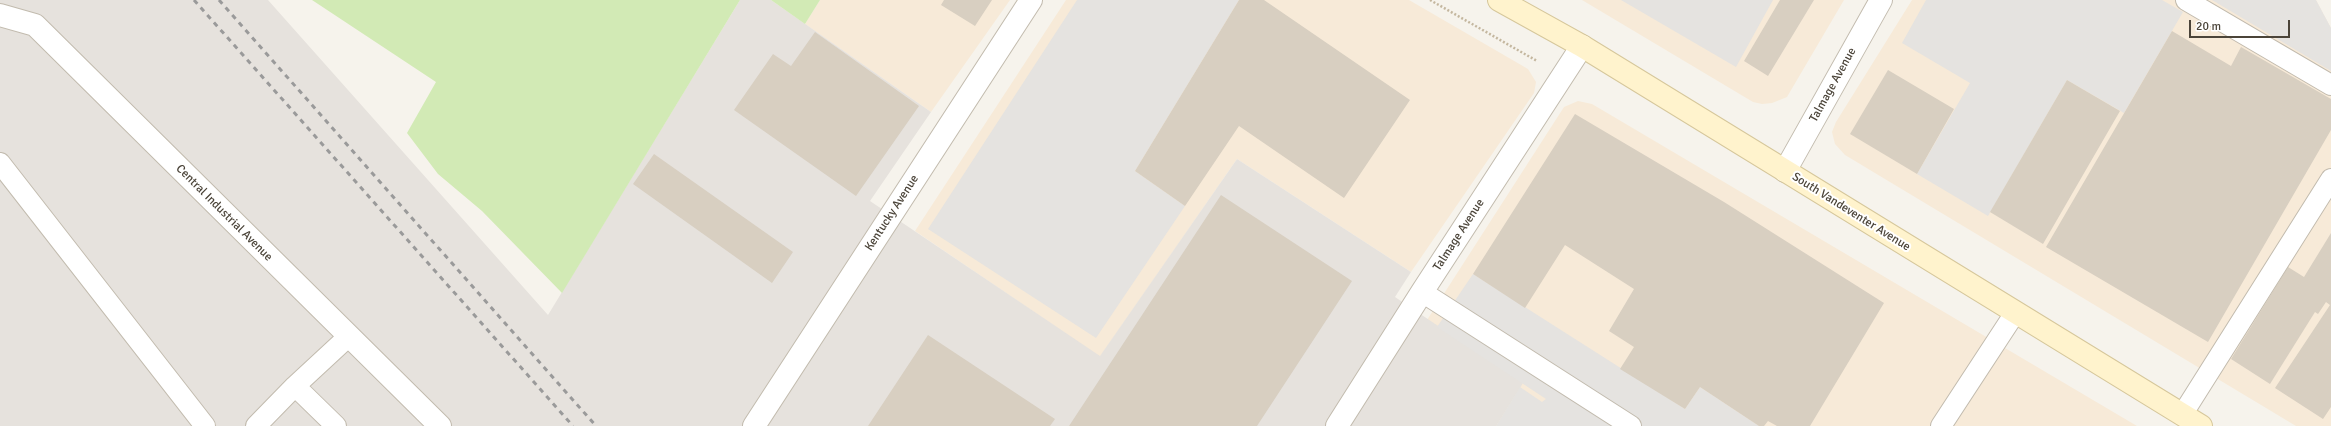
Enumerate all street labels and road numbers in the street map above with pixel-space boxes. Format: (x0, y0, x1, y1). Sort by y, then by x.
street label: Talmage Avenue (1807, 45, 1859, 125)
street label: Central Industrial Avenue (173, 162, 275, 264)
street label: South Vandeventer Avenue (1789, 170, 1913, 254)
street label: Kentucky Avenue (862, 172, 922, 254)
street label: Talmage Avenue (1430, 196, 1488, 274)

